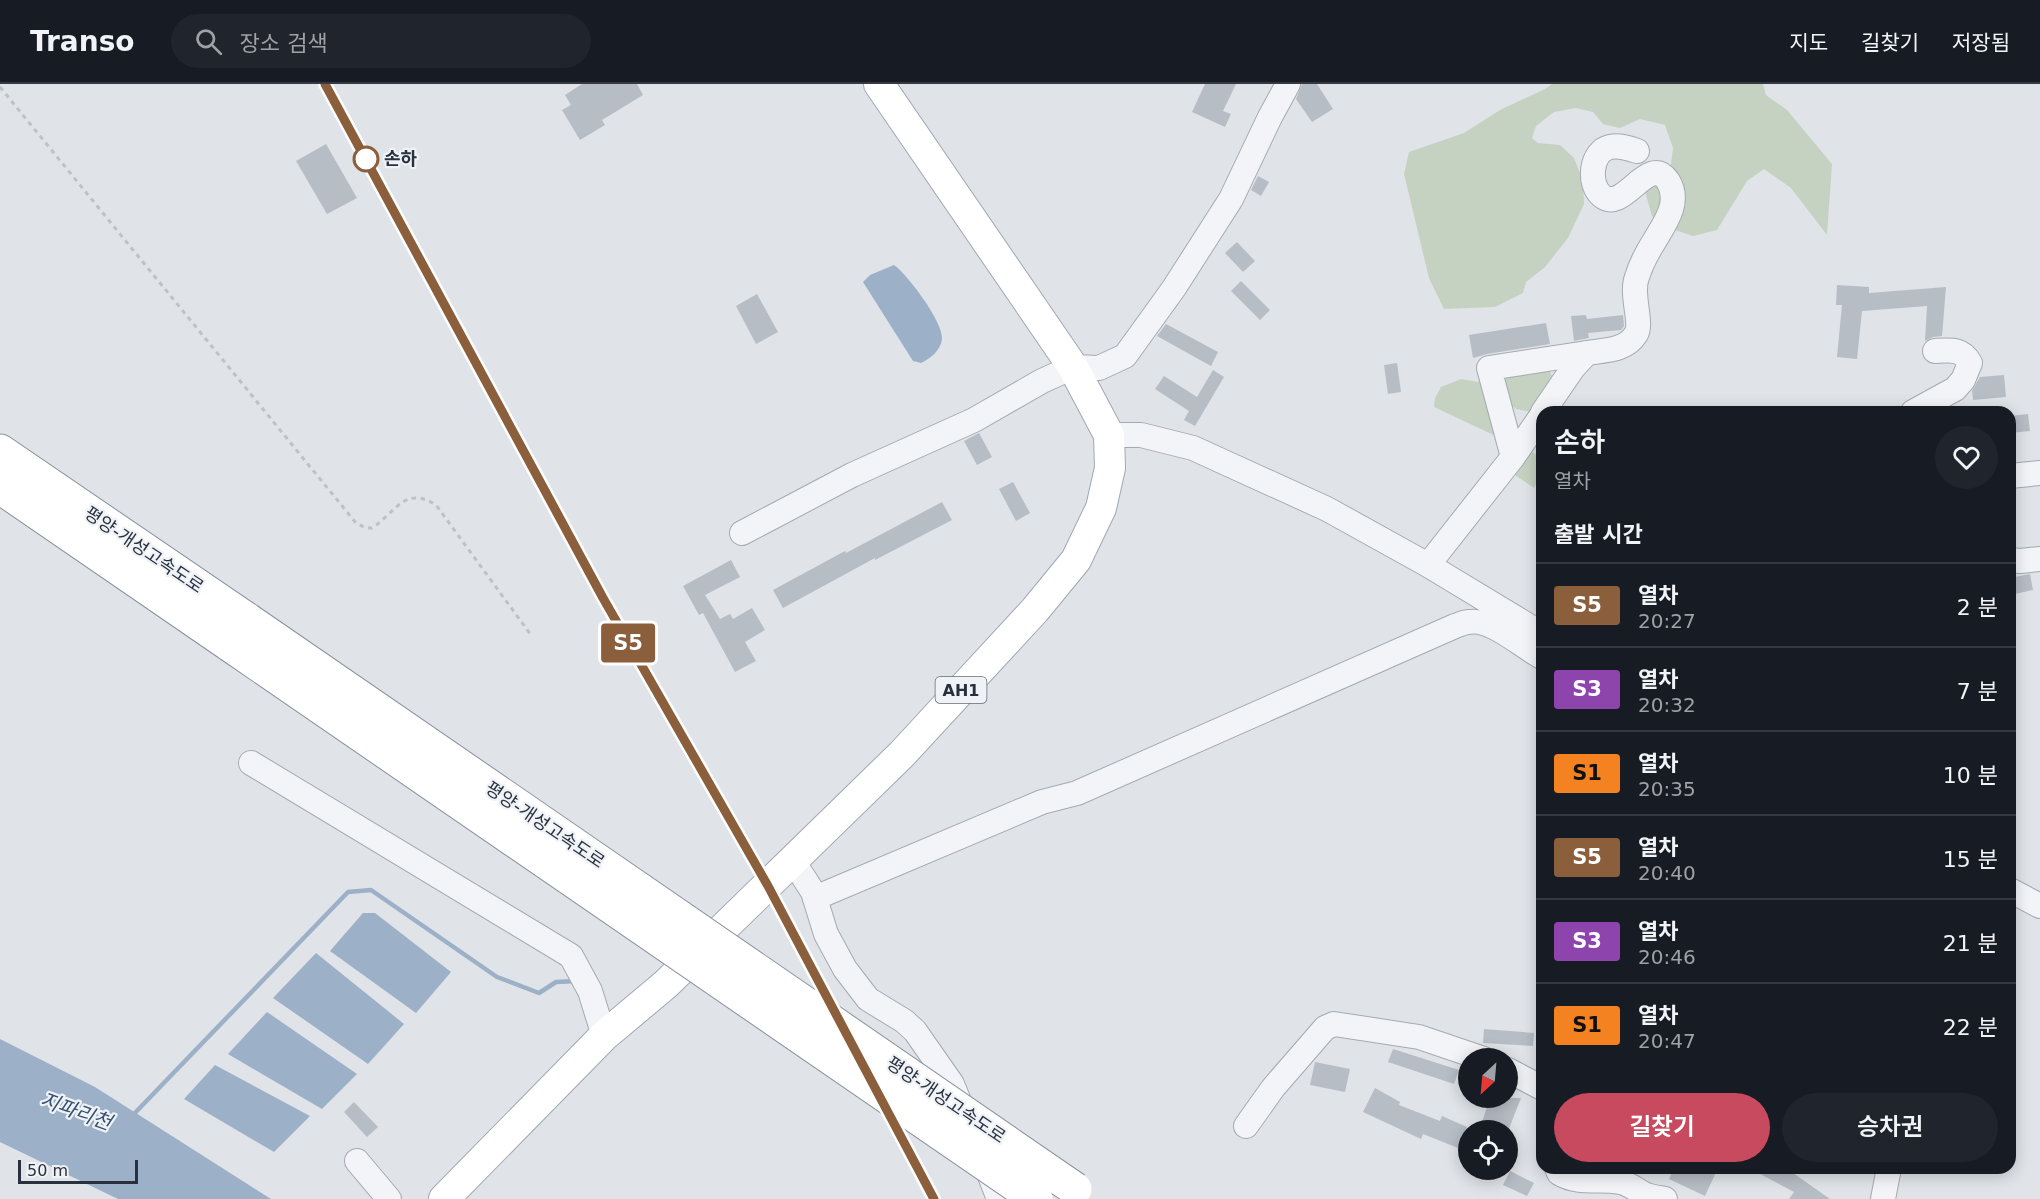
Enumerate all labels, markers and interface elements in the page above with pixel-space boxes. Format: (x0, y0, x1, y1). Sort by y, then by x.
search box (171, 14, 591, 68)
text: Transo (30, 25, 135, 58)
icon: search (192, 25, 225, 58)
text: 장소 검색 (240, 31, 328, 56)
text: 지도 (1789, 31, 1828, 55)
text: 길찾기 (1861, 31, 1919, 55)
text: 저장됨 (1952, 31, 2010, 55)
marker: 손하 (353, 146, 379, 172)
place label: 손하 (384, 148, 418, 169)
text: 손하 (1554, 426, 1606, 459)
button: heart (1935, 426, 1998, 489)
text: 열차 (1554, 469, 1591, 493)
street label: 평양-개성고속도로 (81, 502, 208, 597)
text: 출발 시간 (1554, 522, 1643, 547)
text: 열차 (1638, 583, 1678, 608)
text: S5 (1572, 593, 1602, 617)
text: 2 분 (1957, 595, 1998, 620)
text: 20:27 (1638, 609, 1696, 633)
line badge: S5 (601, 624, 655, 662)
text: S5 (613, 631, 643, 655)
text: 열차 (1638, 667, 1678, 692)
road number: AH1 (936, 677, 986, 703)
text: S3 (1572, 677, 1602, 701)
text: 7 분 (1957, 679, 1998, 704)
text: 20:32 (1638, 693, 1696, 717)
text: 열차 (1638, 751, 1678, 776)
text: S1 (1572, 761, 1602, 785)
text: 10 분 (1943, 763, 1998, 788)
street label: 평양-개성고속도로 (482, 777, 609, 872)
text: 20:35 (1638, 777, 1696, 801)
text: 열차 (1638, 835, 1678, 860)
text: S5 (1572, 845, 1602, 869)
text: 15 분 (1943, 847, 1998, 872)
text: 20:40 (1638, 861, 1696, 885)
text: 열차 (1638, 919, 1678, 944)
text: S3 (1572, 929, 1602, 953)
text: 21 분 (1943, 931, 1998, 956)
text: 20:46 (1638, 945, 1696, 969)
text: 열차 (1638, 1003, 1678, 1028)
text: S1 (1572, 1013, 1602, 1037)
text: 22 분 (1943, 1015, 1998, 1040)
text: 20:47 (1638, 1029, 1696, 1053)
north arrow (1458, 1048, 1518, 1108)
map controls (1458, 1048, 1518, 1180)
street label: 평양-개성고속도로 (883, 1052, 1010, 1147)
water label: 지파리천 (37, 1087, 117, 1136)
button: 길찾기 (1554, 1093, 1770, 1162)
button: 승차권 (1782, 1093, 1998, 1162)
button: locate (1458, 1120, 1518, 1180)
scale bar (18, 1157, 138, 1184)
text: 50 m (27, 1161, 68, 1180)

